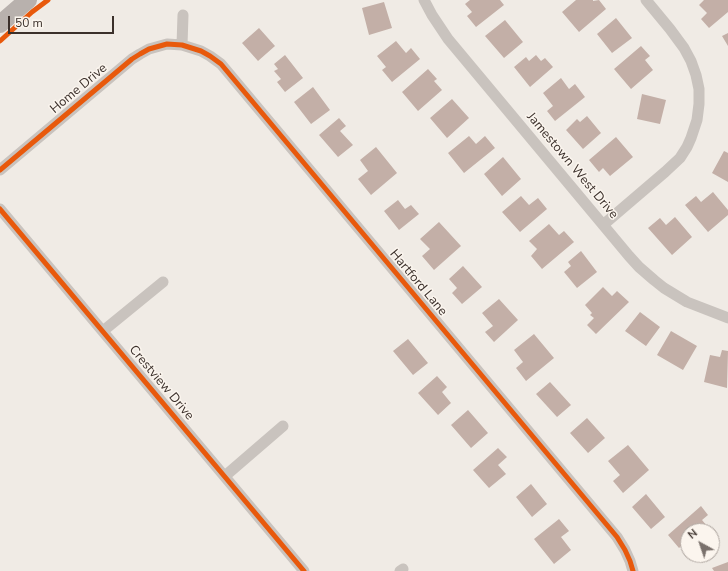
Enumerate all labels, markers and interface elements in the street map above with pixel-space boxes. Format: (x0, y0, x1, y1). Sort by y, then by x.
scale bar (10, 8, 116, 34)
text: 50 m (15, 15, 43, 31)
street label: Home Drive (47, 61, 111, 117)
street label: Jamestown West Drive (523, 110, 621, 222)
street label: Hartford Lane (386, 247, 450, 319)
street label: Crestview Drive (125, 342, 197, 424)
north arrow (680, 523, 720, 563)
text: N (685, 526, 701, 543)

